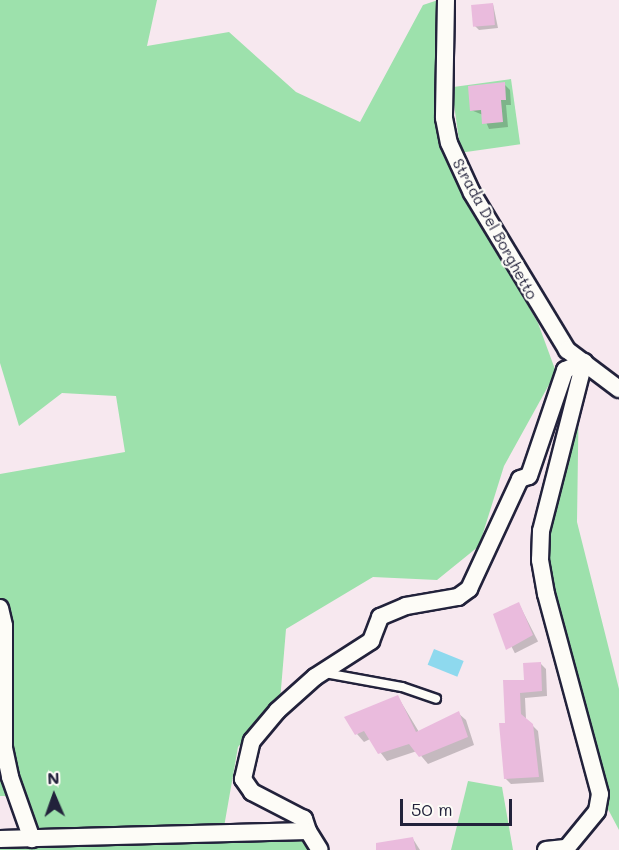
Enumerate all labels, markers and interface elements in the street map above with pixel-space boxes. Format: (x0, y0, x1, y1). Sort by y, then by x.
street label: Strada Del Borghetto (449, 156, 541, 302)
north arrow (24, 766, 84, 826)
text: N (47, 767, 60, 788)
scale bar (403, 787, 516, 825)
text: 50 m (411, 797, 453, 821)

